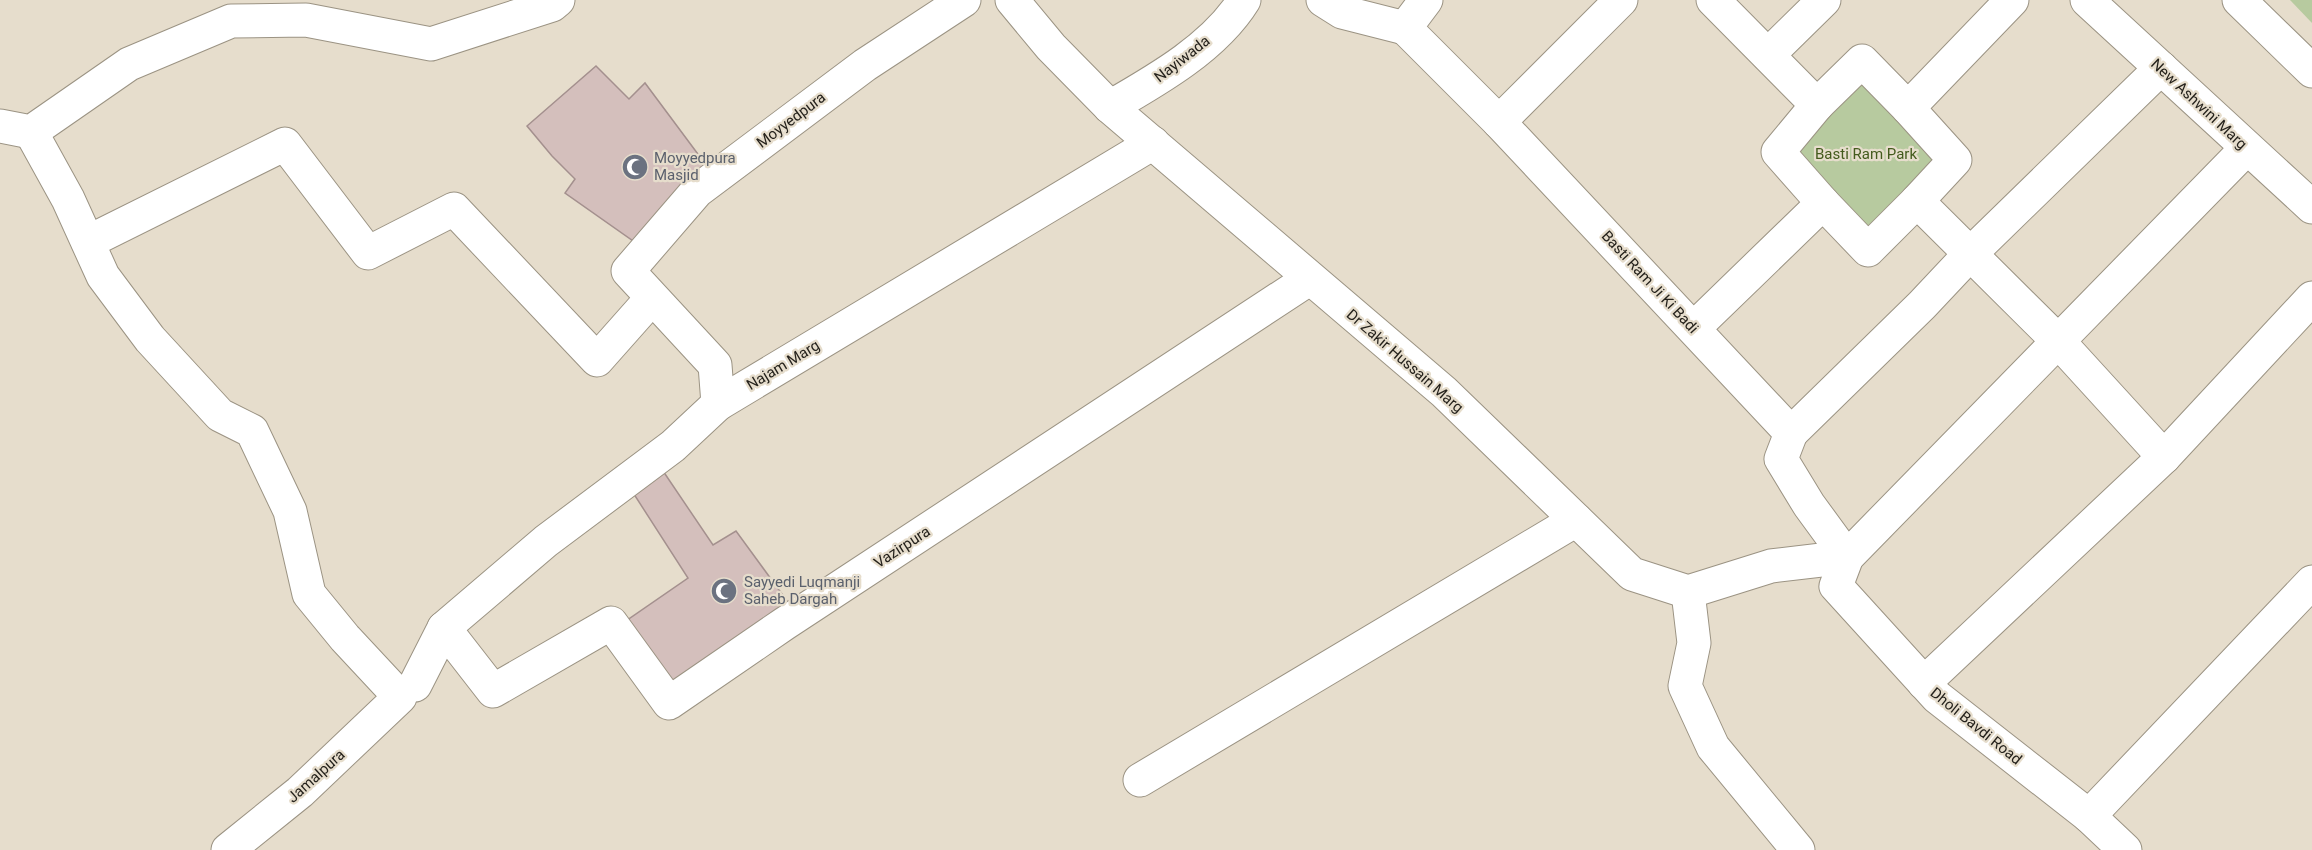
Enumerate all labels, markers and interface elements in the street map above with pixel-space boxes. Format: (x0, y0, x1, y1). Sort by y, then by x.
street label: Nayiwada (1151, 32, 1213, 86)
street label: New Ashwini Marg (2147, 55, 2251, 153)
street label: Moyyedpura (753, 88, 829, 152)
park label: Basti Ram Park (1815, 145, 1917, 163)
place label: Moyyedpura Masjid (654, 149, 736, 184)
mosque icon: Moyyedpura Masjid (620, 152, 650, 182)
street label: Basti Ram Ji Ki Badi (1598, 227, 1702, 337)
street label: Dr Zakir Hussain Marg (1343, 305, 1467, 417)
street label: Najam Marg (743, 336, 823, 394)
street label: Vazirpura (871, 522, 933, 572)
place label: Sayyedi Luqmanji Saheb Dargah (744, 573, 860, 608)
mosque icon: Sayyedi Luqmanji Saheb Dargah (709, 576, 739, 606)
street label: Dholi Bavdi Road (1927, 684, 2025, 768)
street label: Jamalpura (284, 746, 348, 806)

